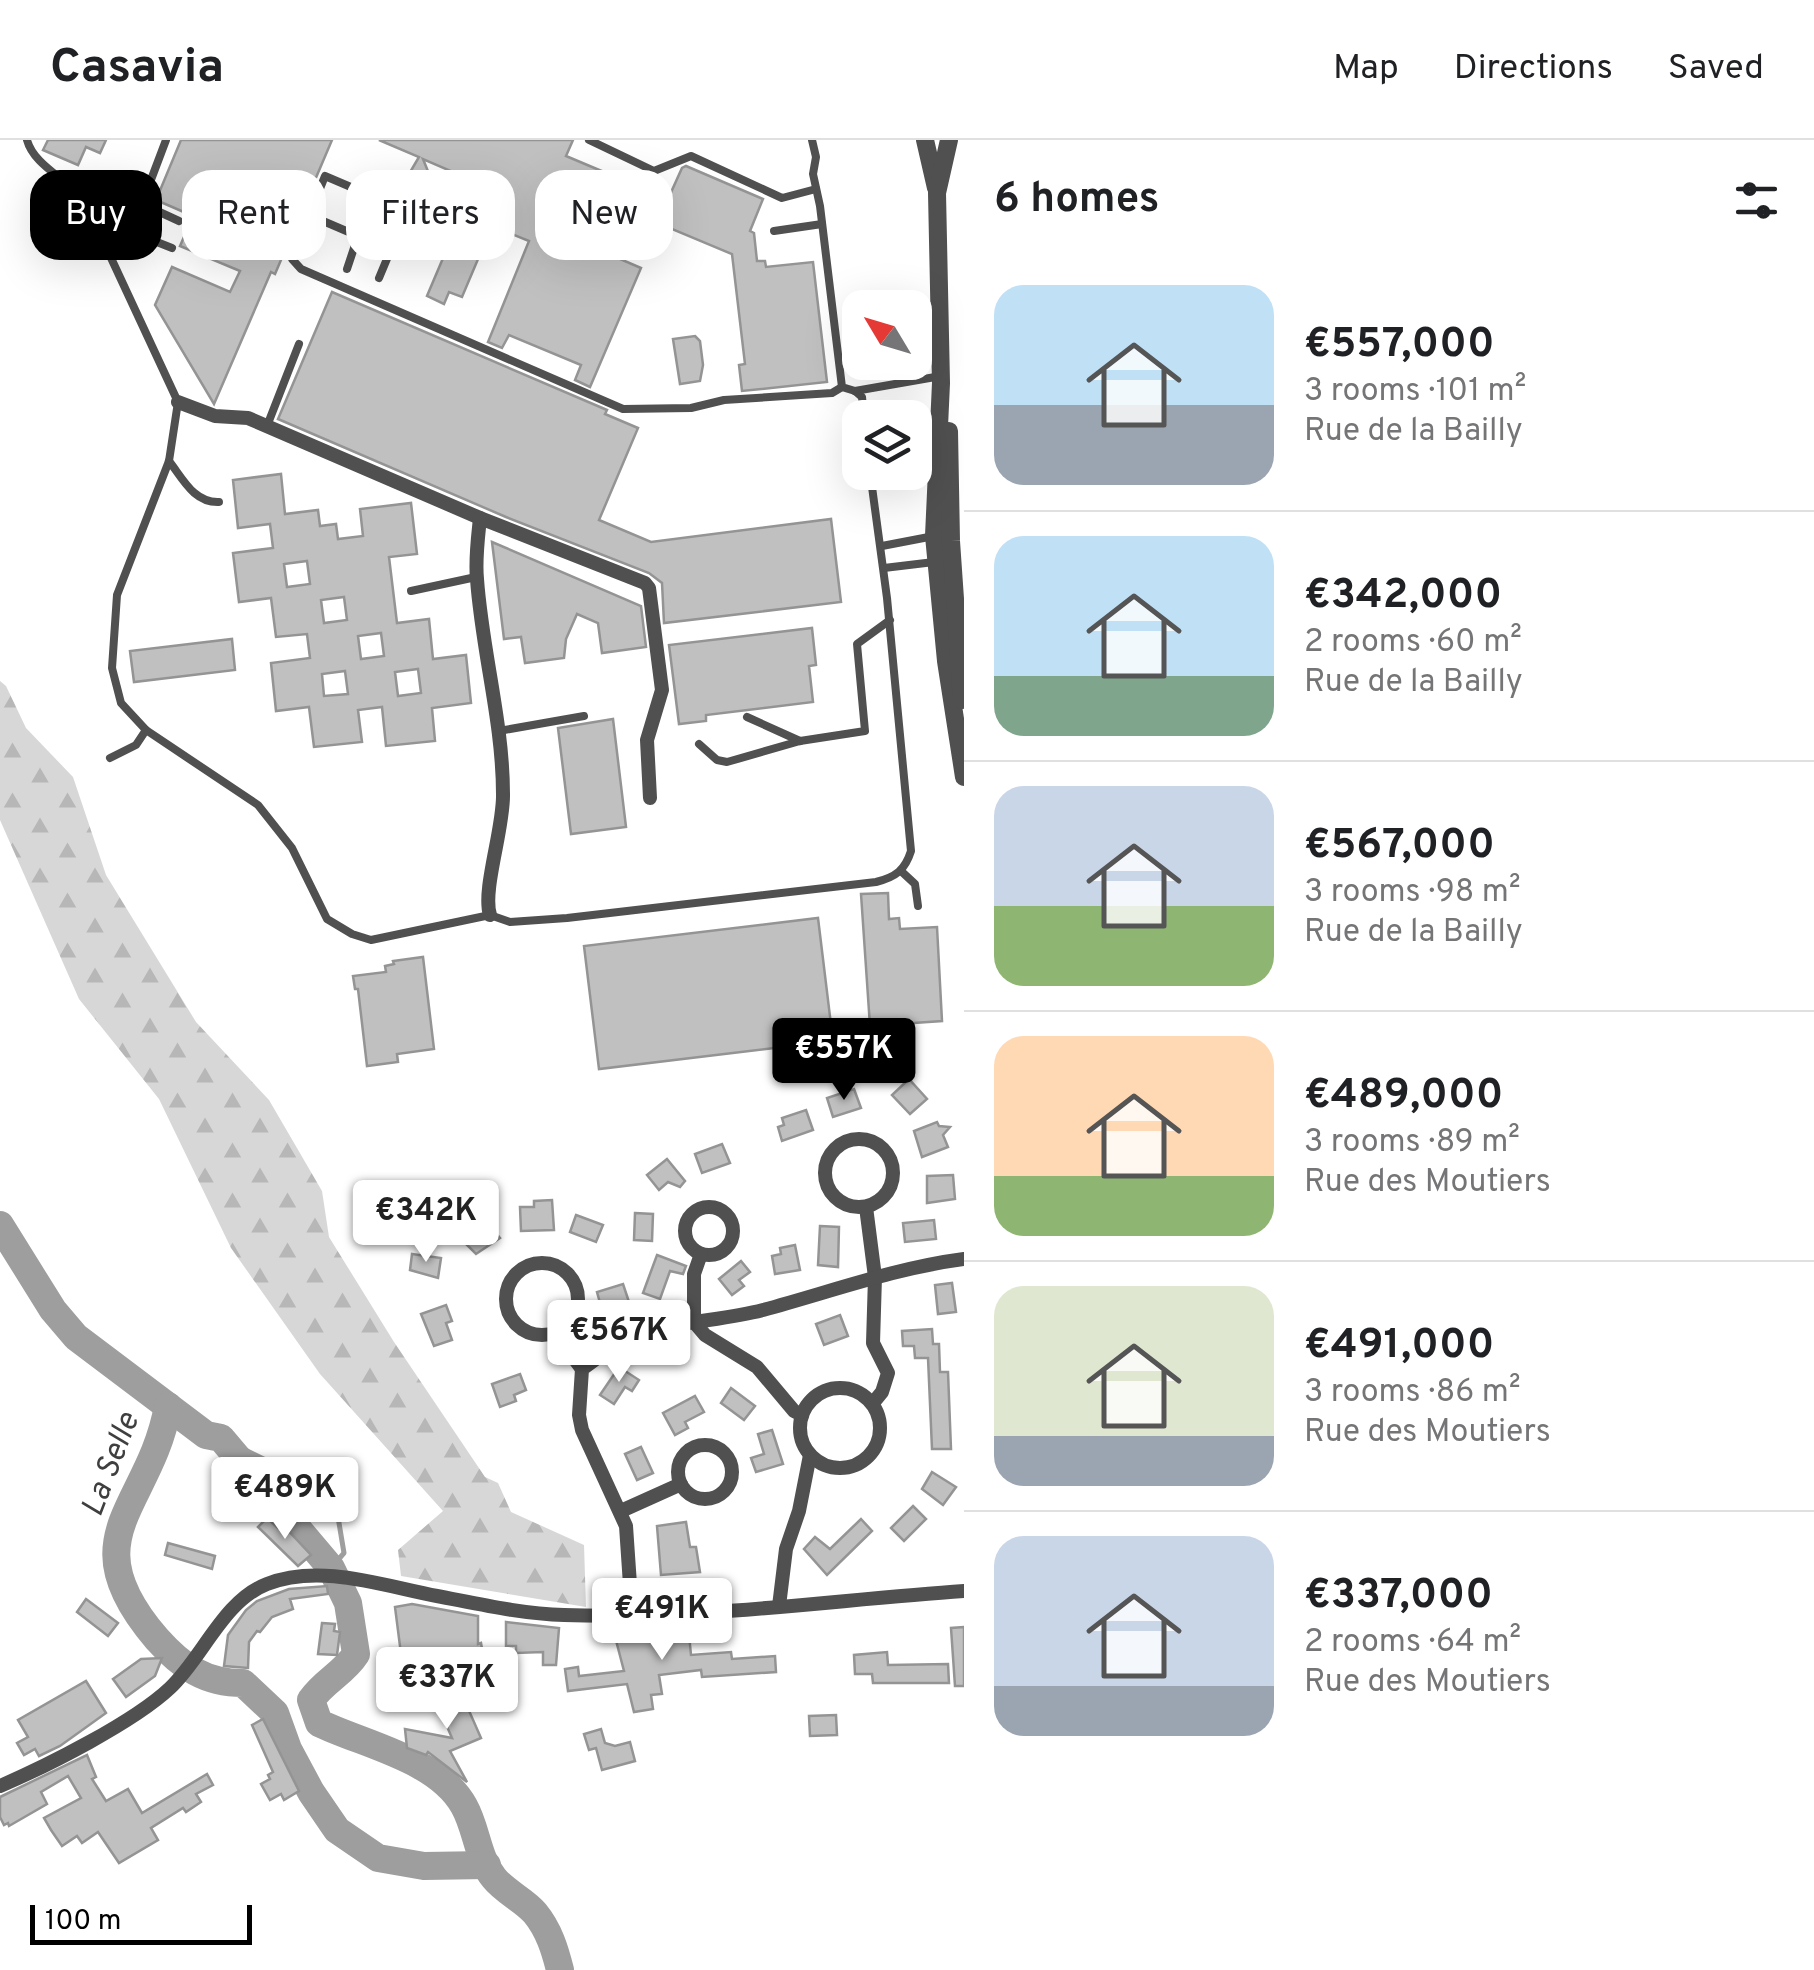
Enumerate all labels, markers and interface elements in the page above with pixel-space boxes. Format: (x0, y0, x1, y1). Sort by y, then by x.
text: Casavia (50, 39, 224, 99)
text: Map (1333, 47, 1399, 91)
text: Directions (1454, 47, 1613, 91)
text: Saved (1668, 47, 1764, 91)
chip: Buy (30, 170, 162, 260)
chip: Rent (182, 170, 326, 260)
chip: Filters (346, 170, 515, 260)
chip: New (535, 170, 673, 260)
icon: filters (1729, 173, 1784, 228)
text: 6 homes (994, 174, 1159, 227)
north arrow (842, 290, 932, 380)
map controls (842, 290, 932, 490)
text: €557,000 (1304, 319, 1495, 372)
icon: home (1074, 325, 1194, 445)
text: 3 rooms · 101 m² (1304, 372, 1526, 412)
button: layers (842, 400, 932, 490)
text: Rue de la Bailly (1304, 412, 1523, 452)
text: €342,000 (1304, 570, 1502, 623)
icon: home (1074, 576, 1194, 696)
text: 2 rooms · 60 m² (1304, 623, 1522, 663)
text: Rue de la Bailly (1304, 663, 1523, 703)
text: €567,000 (1304, 820, 1495, 873)
icon: home (1074, 826, 1194, 946)
text: 3 rooms · 98 m² (1304, 873, 1521, 913)
text: Rue de la Bailly (1304, 913, 1523, 953)
pin: €557K (774, 1018, 914, 1103)
text: €557K (794, 1030, 894, 1070)
text: €489,000 (1304, 1070, 1503, 1123)
icon: home (1074, 1076, 1194, 1196)
text: 3 rooms · 89 m² (1304, 1123, 1520, 1163)
text: Rue des Moutiers (1304, 1163, 1551, 1203)
pin: €342K (356, 1180, 496, 1265)
text: €342K (375, 1192, 477, 1232)
pin: €567K (549, 1300, 689, 1385)
text: €567K (569, 1312, 669, 1352)
text: €491,000 (1304, 1320, 1494, 1373)
icon: home (1074, 1326, 1194, 1446)
text: 3 rooms · 86 m² (1304, 1373, 1521, 1413)
water label: La Selle (74, 1407, 150, 1523)
text: Rue des Moutiers (1304, 1413, 1551, 1453)
pin: €489K (215, 1457, 355, 1542)
text: €489K (233, 1469, 337, 1509)
text: €337,000 (1304, 1570, 1493, 1623)
icon: home (1074, 1576, 1194, 1696)
pin: €491K (592, 1578, 732, 1663)
text: €491K (614, 1590, 710, 1630)
text: 2 rooms · 64 m² (1304, 1623, 1521, 1663)
pin: €337K (377, 1647, 517, 1732)
text: €337K (398, 1659, 496, 1699)
text: Rue des Moutiers (1304, 1663, 1551, 1703)
scale bar (30, 1900, 252, 1944)
text: 100 m (45, 1904, 121, 1940)

